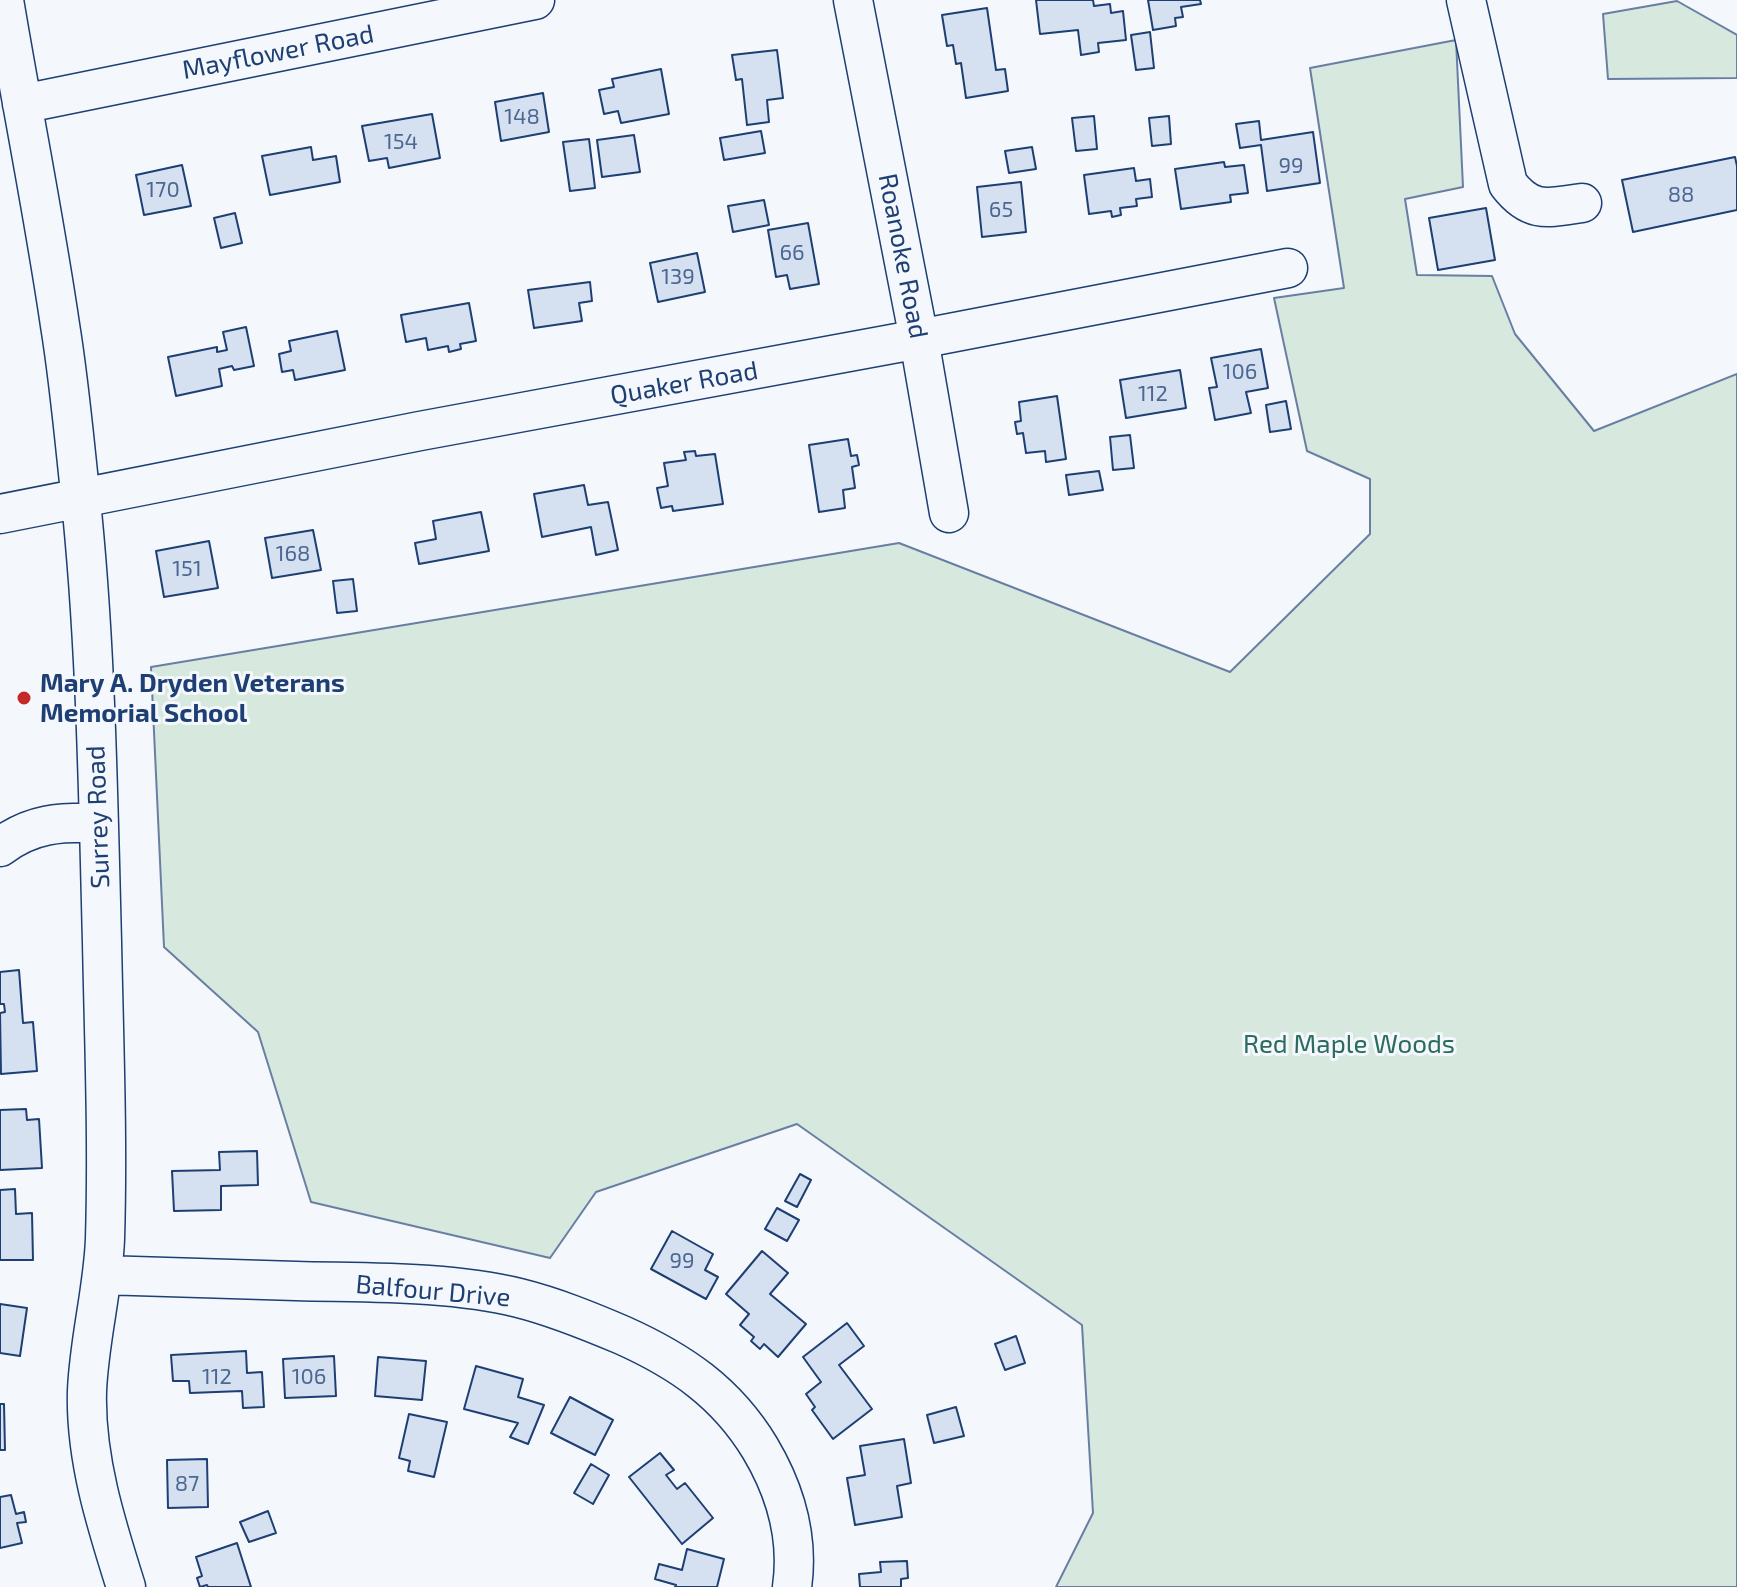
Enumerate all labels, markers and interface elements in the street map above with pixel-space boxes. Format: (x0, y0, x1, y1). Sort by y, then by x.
street label: Mayflower Road (180, 18, 376, 86)
house number: 148 (504, 104, 540, 130)
house number: 154 (384, 129, 418, 155)
house number: 99 (1278, 153, 1304, 179)
street label: Roanoke Road (872, 171, 934, 341)
house number: 170 (146, 177, 180, 203)
house number: 88 (1668, 182, 1694, 208)
house number: 65 (989, 197, 1013, 223)
house number: 66 (779, 240, 805, 266)
house number: 139 (661, 264, 695, 290)
street label: Quaker Road (608, 355, 760, 411)
house number: 106 (1223, 359, 1257, 385)
house number: 112 (1138, 381, 1168, 407)
house number: 168 (276, 541, 310, 567)
house number: 151 (172, 556, 202, 582)
place label: Mary A. Dryden Veterans Memorial School (40, 667, 345, 728)
marker: Mary A. Dryden Veterans Memorial School (15, 689, 33, 707)
street label: Surrey Road (80, 745, 116, 889)
park label: Red Maple Woods (1243, 1028, 1455, 1060)
house number: 99 (669, 1248, 695, 1274)
street label: Balfour Drive (354, 1269, 512, 1313)
house number: 112 (202, 1364, 232, 1390)
house number: 106 (292, 1364, 326, 1390)
house number: 87 (175, 1471, 199, 1497)

